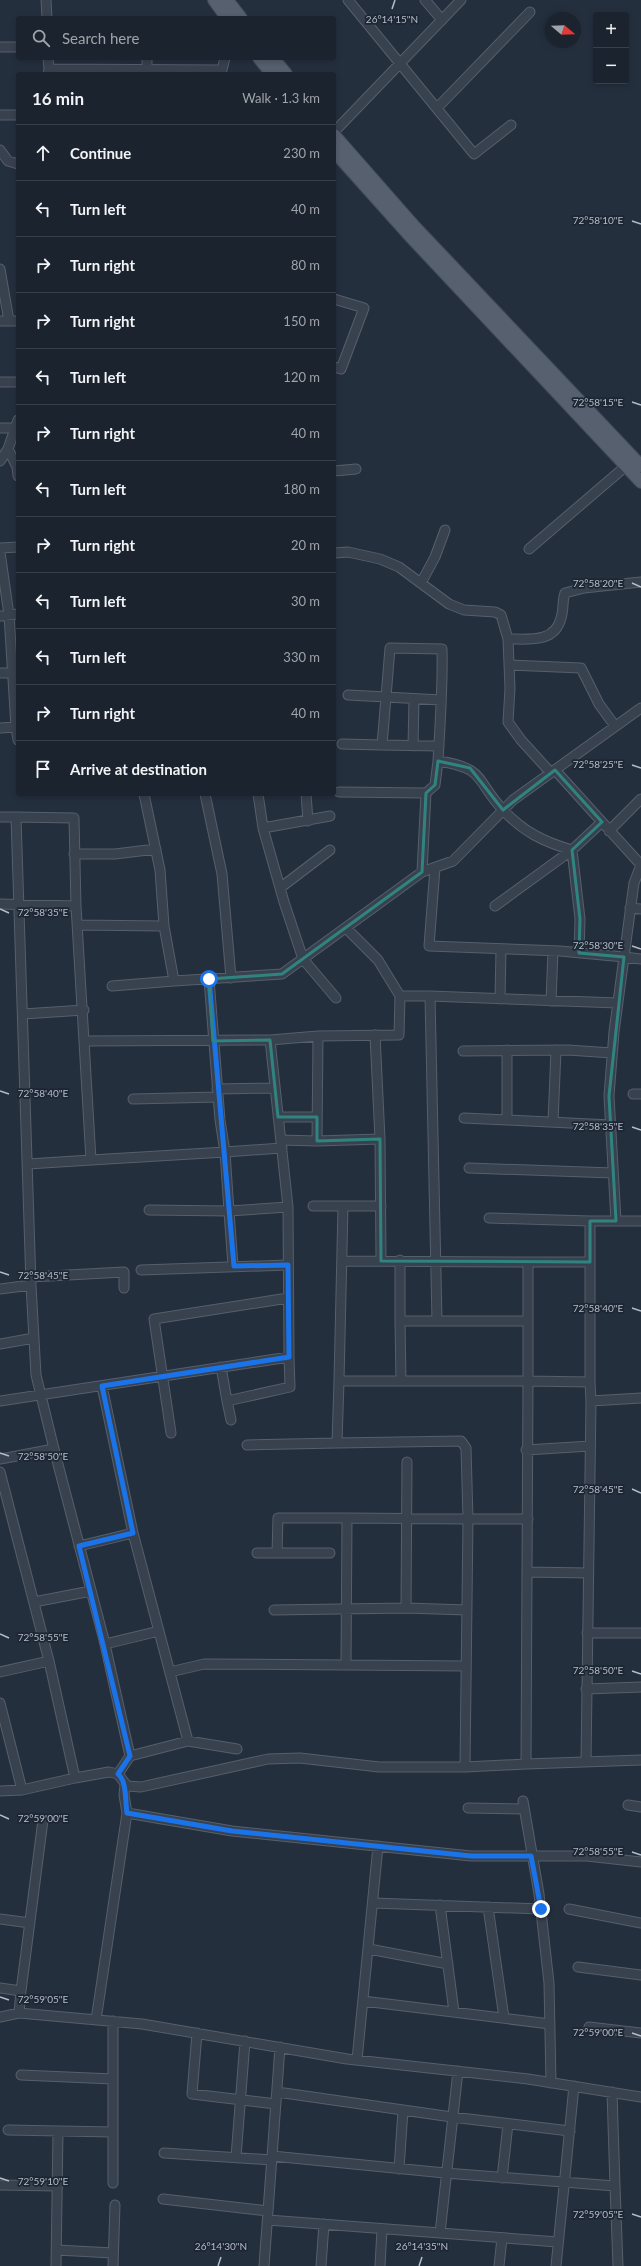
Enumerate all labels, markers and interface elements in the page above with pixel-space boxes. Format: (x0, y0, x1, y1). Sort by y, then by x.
north arrow (545, 12, 581, 48)
map controls (593, 12, 629, 84)
button: + (593, 12, 629, 48)
text: 26°14'15"N (366, 13, 418, 25)
search box (16, 16, 336, 60)
icon: search (30, 27, 52, 49)
text: Search here (62, 29, 139, 47)
button: − (593, 48, 629, 84)
text: 16 min (32, 88, 84, 109)
text: Walk · 1.3 km (242, 90, 320, 106)
icon: ahead (32, 142, 54, 164)
text: Continue (70, 144, 131, 162)
text: 230 m (283, 145, 320, 161)
icon: left (32, 198, 54, 220)
text: Turn left (70, 200, 126, 218)
text: 40 m (291, 201, 320, 217)
text: 72°58'10"E (573, 214, 623, 226)
icon: right (32, 254, 54, 276)
text: Turn right (70, 256, 135, 274)
text: 80 m (291, 257, 320, 273)
icon: right (32, 310, 54, 332)
text: Turn right (70, 312, 135, 330)
text: 150 m (283, 313, 320, 329)
icon: left (32, 366, 54, 388)
text: Turn left (70, 368, 126, 386)
text: 120 m (283, 369, 320, 385)
text: 72°58'15"E (573, 396, 623, 408)
icon: right (32, 422, 54, 444)
text: Turn right (70, 424, 135, 442)
text: 40 m (291, 425, 320, 441)
icon: left (32, 478, 54, 500)
text: Turn left (70, 480, 126, 498)
text: 180 m (283, 481, 320, 497)
icon: right (32, 534, 54, 556)
text: Turn right (70, 536, 135, 554)
text: 20 m (291, 537, 320, 553)
text: 72°58'20"E (573, 577, 623, 589)
icon: left (32, 590, 54, 612)
text: Turn left (70, 592, 126, 610)
text: 30 m (291, 593, 320, 609)
icon: left (32, 646, 54, 668)
text: Turn left (70, 648, 126, 666)
text: 330 m (283, 649, 320, 665)
icon: right (32, 702, 54, 724)
text: Turn right (70, 704, 135, 722)
text: 40 m (291, 705, 320, 721)
icon: arrive (32, 758, 54, 780)
text: 72°58'25"E (573, 758, 623, 770)
text: Arrive at destination (70, 760, 207, 778)
text: 72°58'35"E (18, 906, 68, 918)
text: 72°58'30"E (573, 939, 623, 951)
route start (200, 970, 218, 988)
text: 72°58'40"E (18, 1087, 68, 1099)
text: 72°58'35"E (573, 1120, 623, 1132)
text: 72°58'45"E (18, 1269, 68, 1281)
text: 72°58'40"E (573, 1302, 623, 1314)
text: 72°58'50"E (18, 1450, 68, 1462)
text: 72°58'45"E (573, 1483, 623, 1495)
text: 72°58'55"E (18, 1631, 68, 1643)
text: 72°58'50"E (573, 1664, 623, 1676)
text: 72°59'00"E (18, 1812, 68, 1824)
text: 72°58'55"E (573, 1845, 623, 1857)
route end (532, 1900, 550, 1918)
text: 72°59'05"E (18, 1993, 68, 2005)
text: 72°59'00"E (573, 2026, 623, 2038)
text: 72°59'10"E (18, 2175, 68, 2187)
text: 72°59'05"E (573, 2208, 623, 2220)
text: 26°14'30"N (195, 2240, 247, 2252)
text: 26°14'35"N (396, 2240, 448, 2252)

